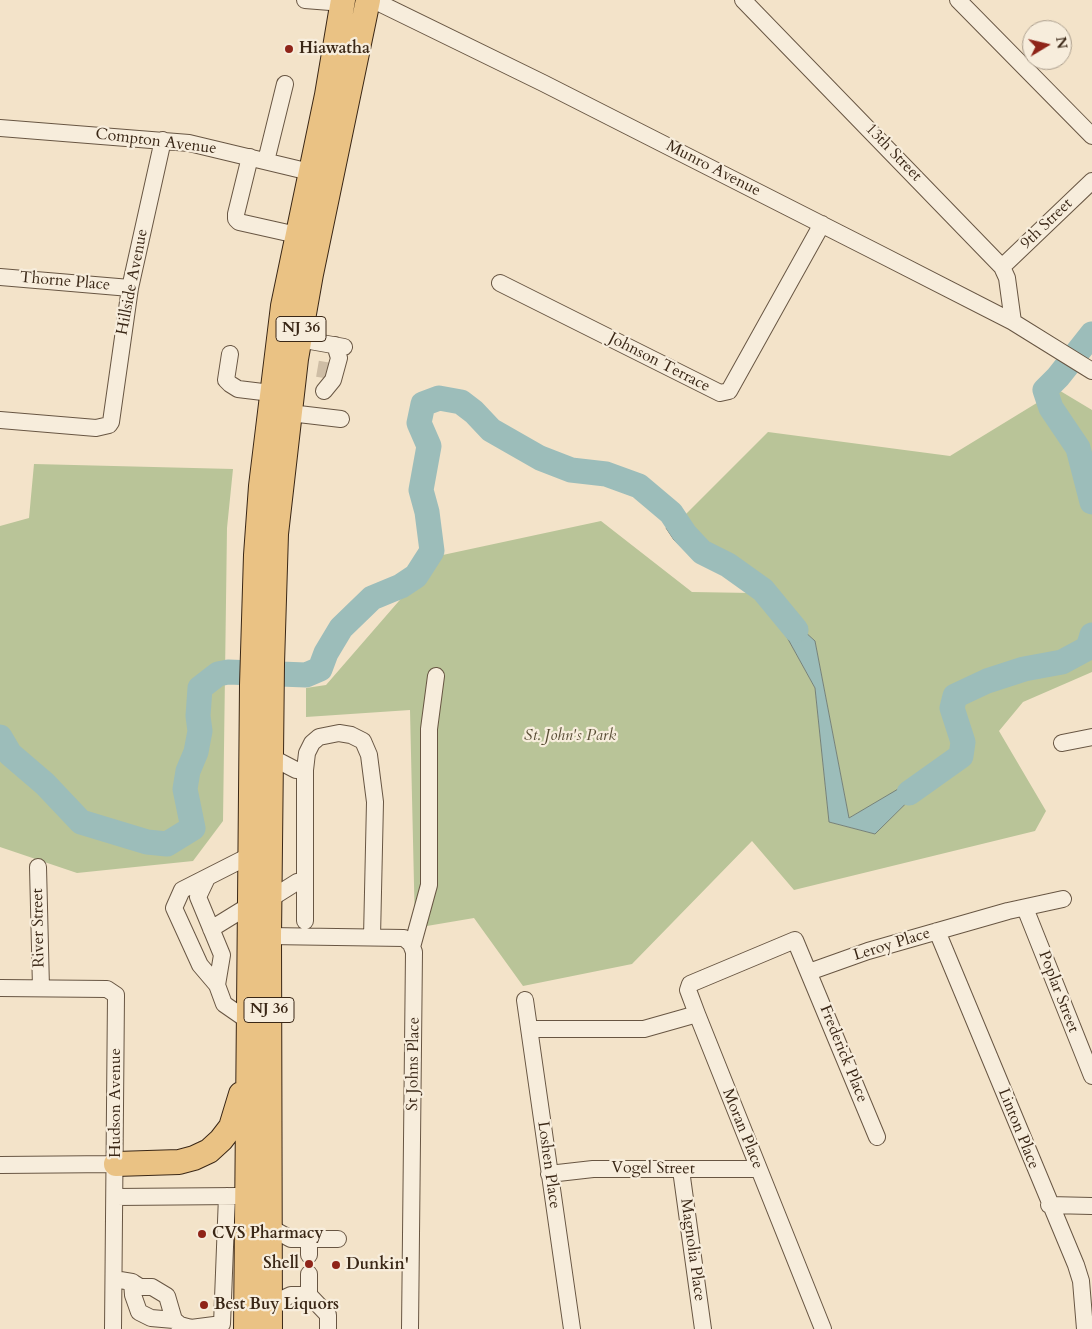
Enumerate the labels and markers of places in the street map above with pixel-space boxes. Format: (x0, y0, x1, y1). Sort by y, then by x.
place label: Hiawatha (299, 39, 370, 59)
marker: Hiawatha (283, 43, 295, 55)
place label: CVS Pharmacy (212, 1224, 324, 1244)
marker: CVS Pharmacy (196, 1228, 208, 1240)
place label: Shell (263, 1254, 299, 1274)
place label: Dunkin' (346, 1255, 409, 1275)
marker: Shell (303, 1258, 315, 1270)
marker: Dunkin' (330, 1259, 342, 1271)
place label: Best Buy Liquors (214, 1295, 339, 1315)
marker: Best Buy Liquors (198, 1299, 210, 1311)

